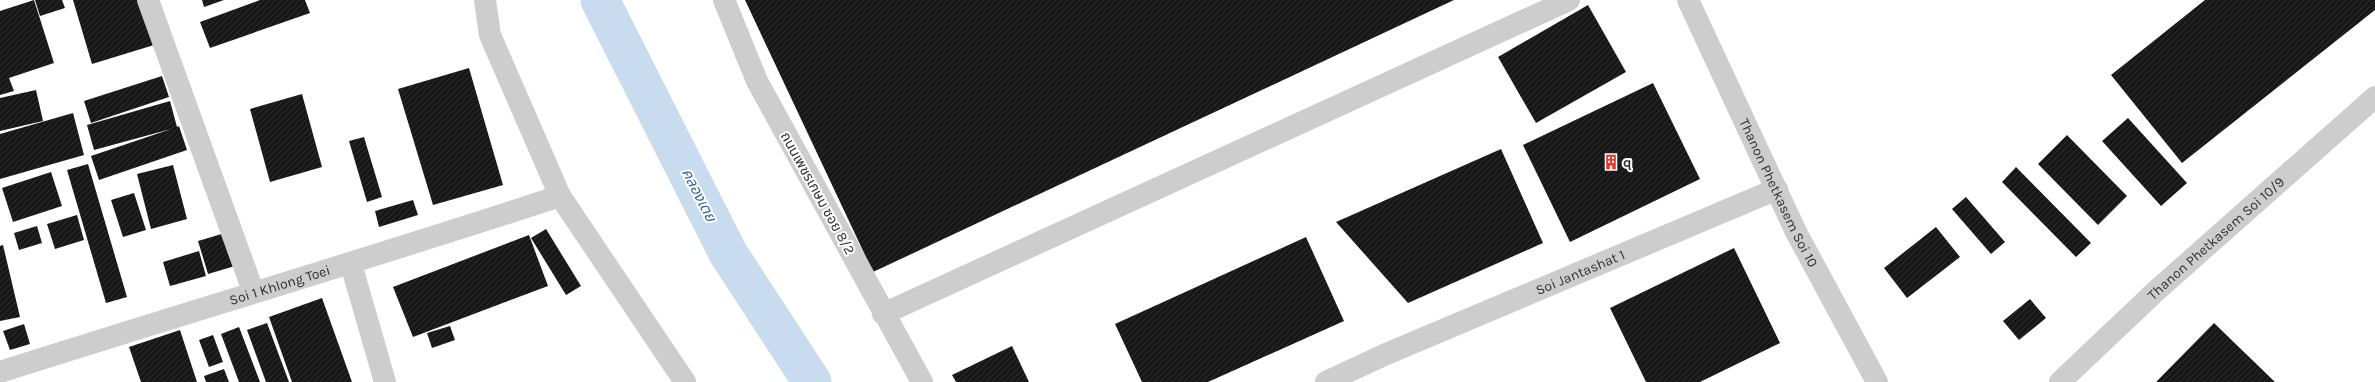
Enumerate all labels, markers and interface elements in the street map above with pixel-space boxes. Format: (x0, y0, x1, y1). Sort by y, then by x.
street label: Thanon Phetkasem Soi 10 (1735, 116, 1821, 270)
street label: ถนนเพชรเกษม ซอย 8/2 (777, 129, 858, 257)
building icon: q (1602, 153, 1620, 171)
place label: q (1623, 154, 1632, 171)
water label: คลองเตย (678, 165, 720, 226)
street label: Thanon Phetkasem Soi 10/9 (2144, 173, 2288, 304)
street label: Soi Jantashat 1 (1533, 246, 1628, 299)
street label: Soi 1 Khlong Toei (227, 262, 332, 309)

